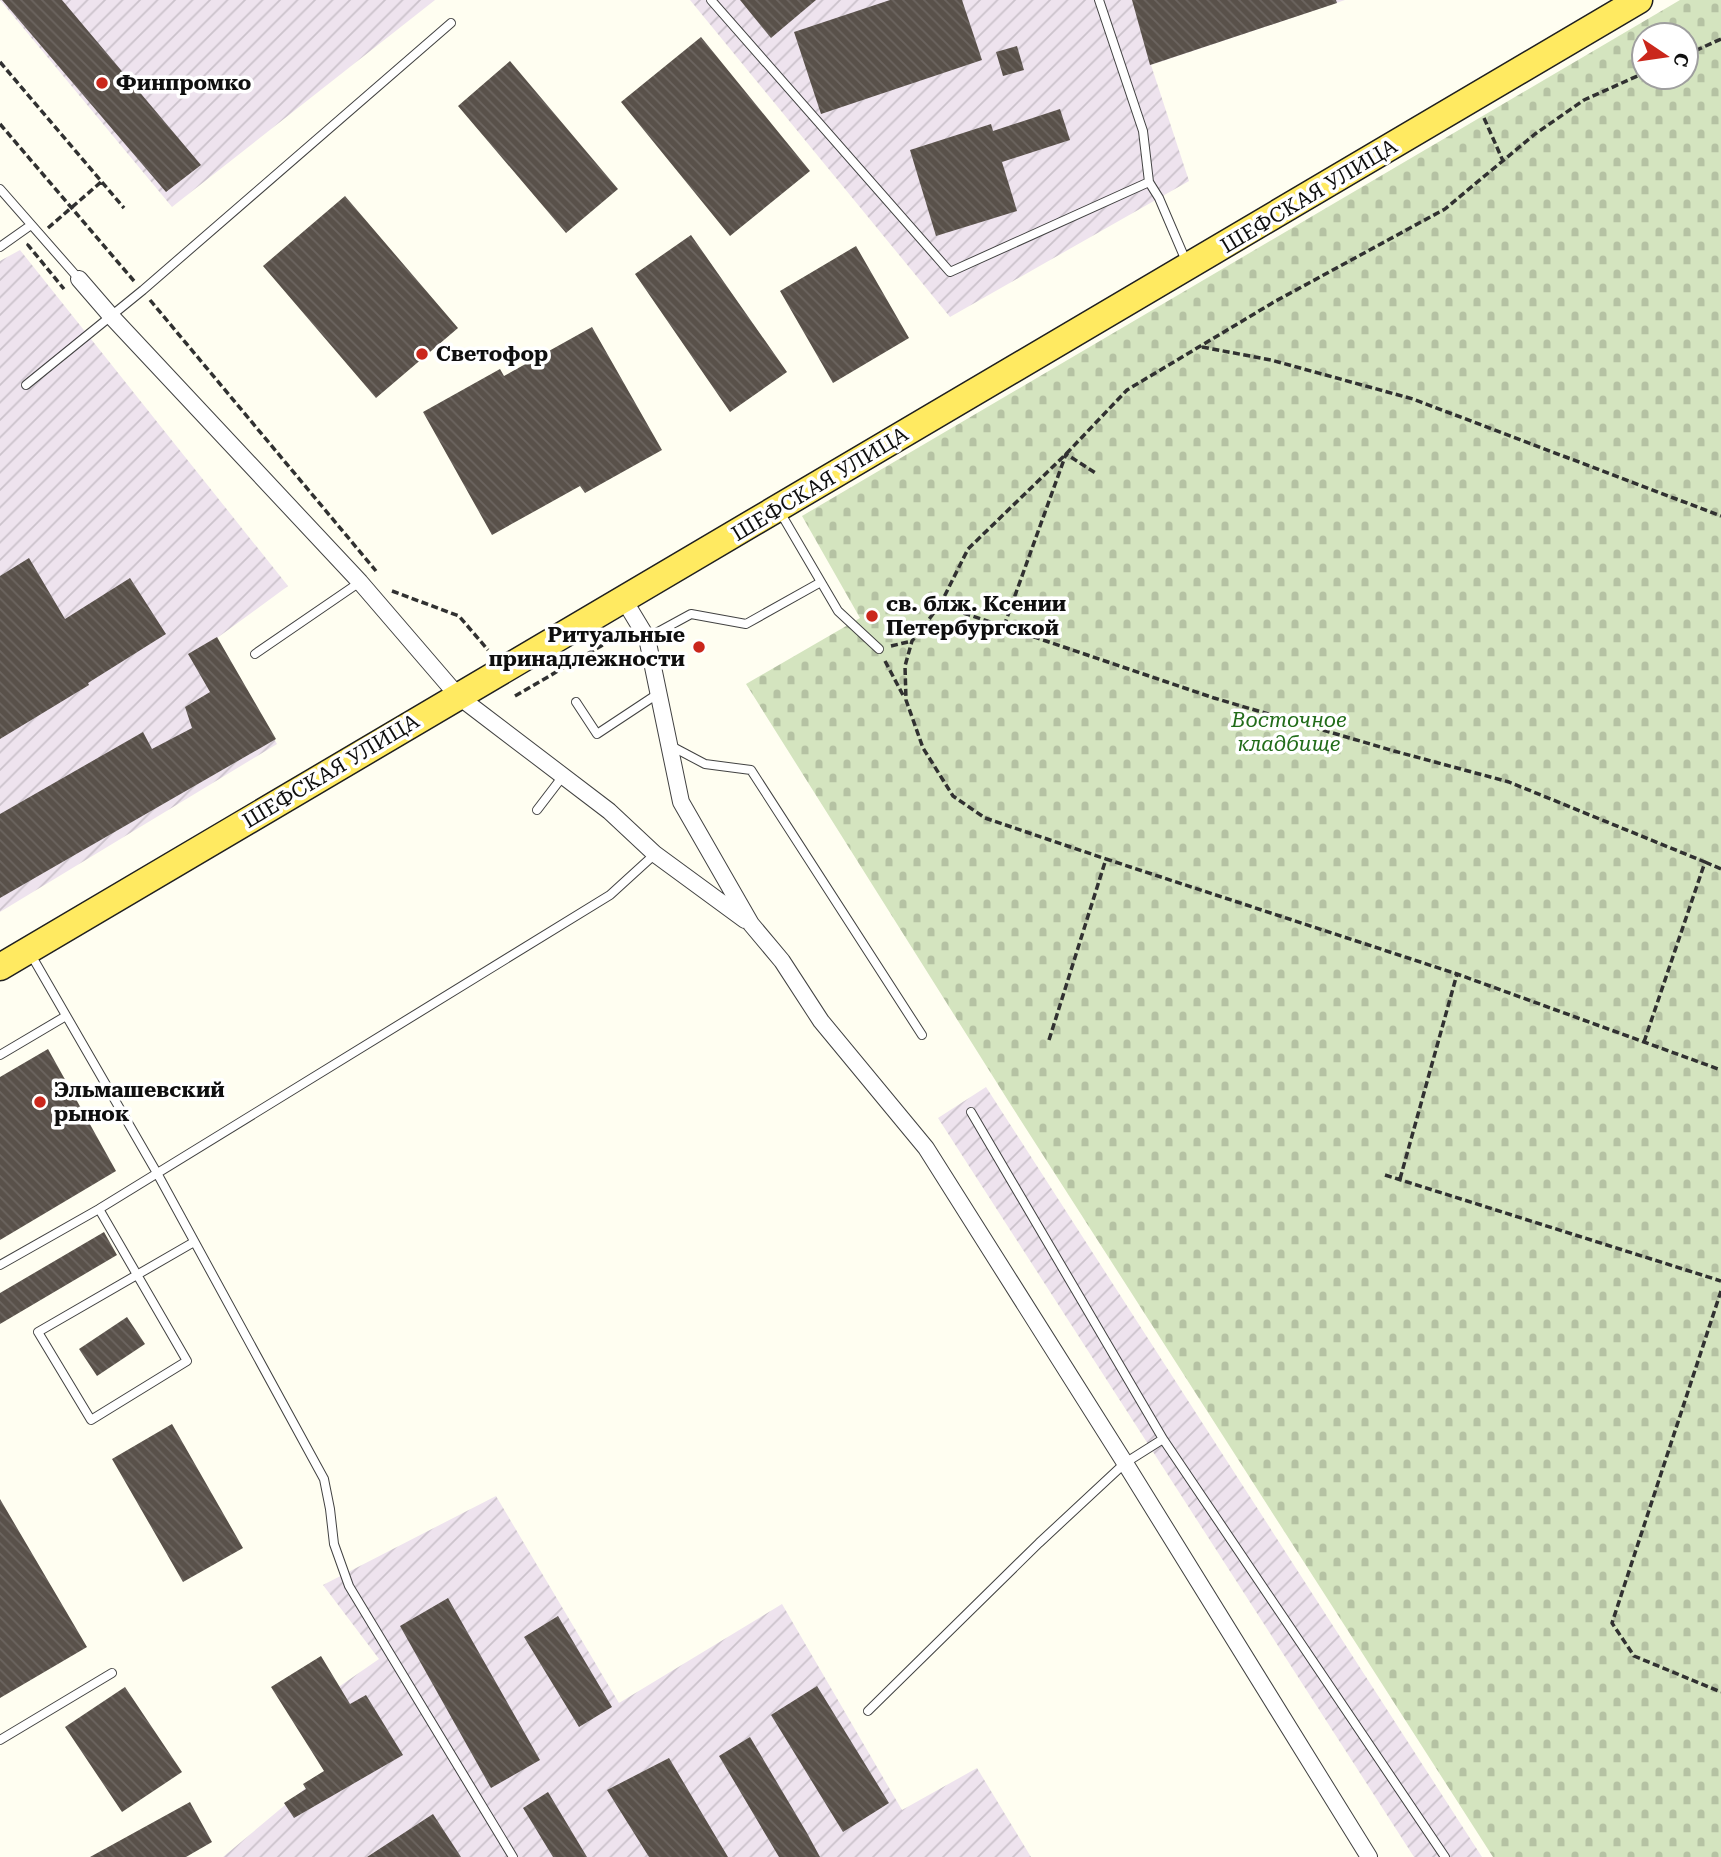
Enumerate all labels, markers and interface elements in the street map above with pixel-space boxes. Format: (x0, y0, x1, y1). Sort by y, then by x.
north arrow (1630, 21, 1700, 91)
text: С (1668, 51, 1694, 69)
place label: Финпромко (116, 71, 251, 95)
marker: Финпромко (94, 75, 110, 91)
street label: ШЕФСКАЯ УЛИЦА (1217, 134, 1402, 258)
place label: Светофор (436, 342, 548, 366)
marker: Светофор (414, 346, 430, 362)
street label: ШЕФСКАЯ УЛИЦА (728, 422, 913, 546)
place label: св. блж. Ксении Петербургской (886, 592, 1066, 640)
marker: св. блж. Ксении Петербургской (864, 608, 880, 624)
place label: Ритуальные принадлежности (489, 623, 685, 671)
marker: Ритуальные принадлежности (691, 639, 707, 655)
park label: Восточное кладбище (1230, 708, 1347, 756)
street label: ШЕФСКАЯ УЛИЦА (239, 709, 424, 833)
place label: Эльмашевский рынок (54, 1078, 225, 1126)
marker: Эльмашевский рынок (32, 1094, 48, 1110)

